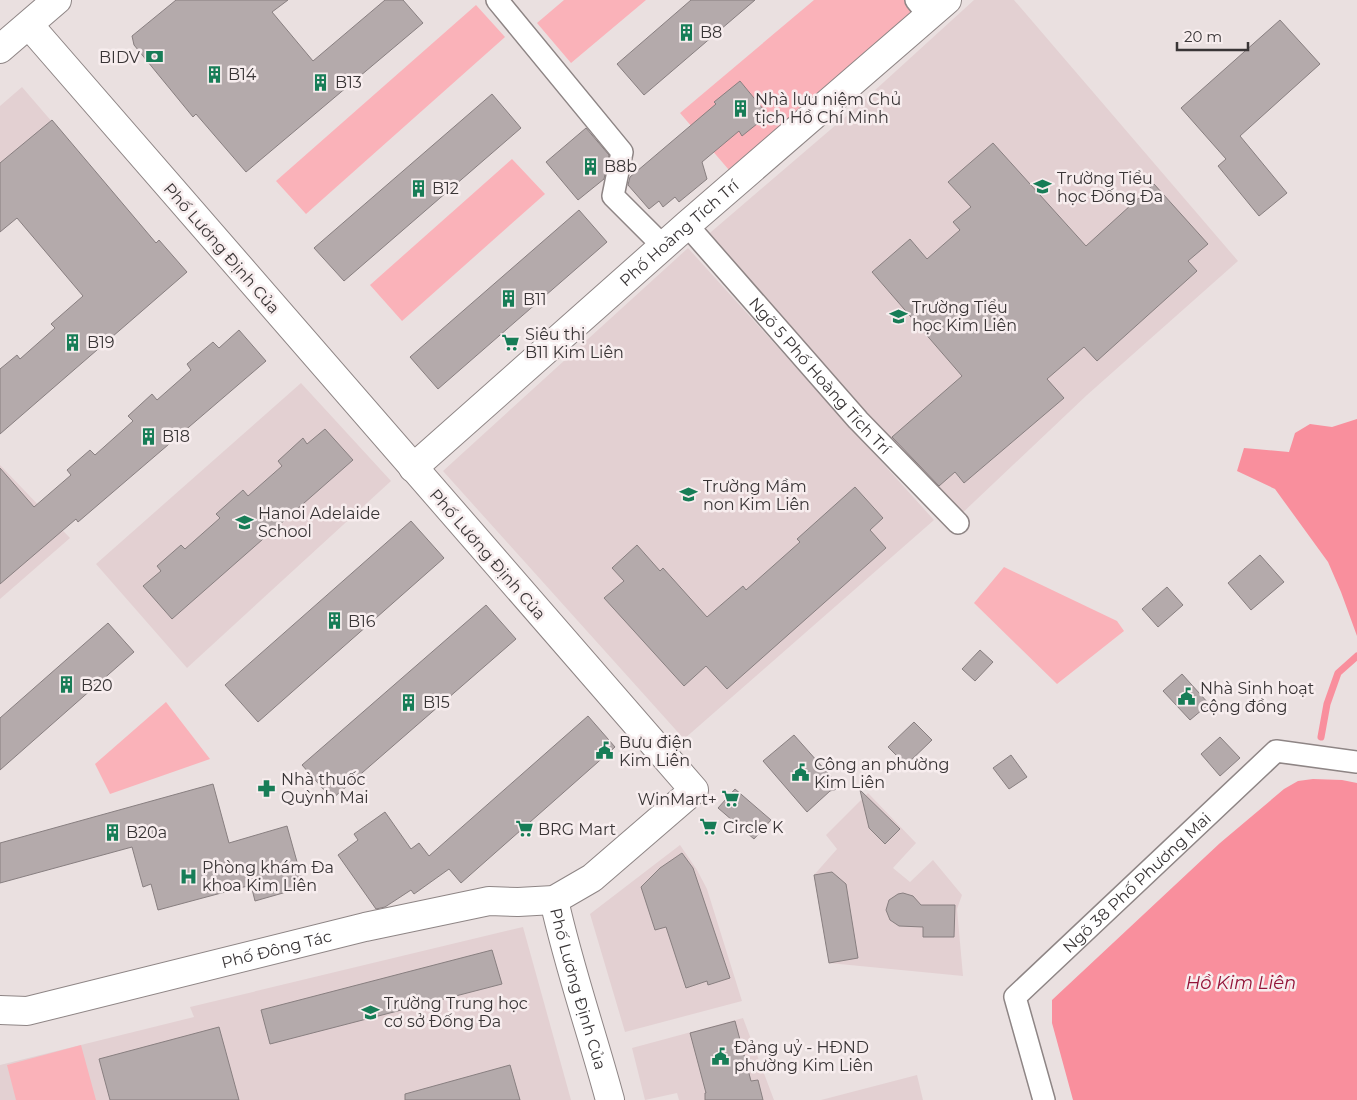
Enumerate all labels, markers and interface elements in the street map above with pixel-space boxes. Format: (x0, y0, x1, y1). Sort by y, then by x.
scale bar (1177, 20, 1248, 52)
building icon: B8 (676, 22, 696, 42)
place label: B8 (700, 23, 722, 42)
text: 20 m (1184, 27, 1222, 46)
bank icon: BIDV (144, 47, 164, 67)
place label: BIDV (99, 48, 141, 67)
building icon: B14 (204, 64, 224, 84)
place label: B14 (228, 65, 257, 84)
building icon: B13 (311, 72, 331, 92)
place label: B13 (335, 73, 362, 92)
place label: Nhà lưu niệm Chủ tịch Hồ Chí Minh (755, 90, 901, 127)
building icon: Nhà lưu niệm Chủ tịch Hồ Chí Minh (731, 98, 751, 118)
building icon: B8b (580, 156, 600, 176)
place label: B8b (604, 157, 637, 176)
place label: Trường Tiểu học Đống Đa (1057, 169, 1163, 206)
street label: Phố Hoàng Tích Trí (616, 175, 743, 290)
school or university icon: Trường Tiểu học Đống Đa (1033, 177, 1053, 197)
building icon: B12 (408, 178, 428, 198)
street label: Phố Lương Định Của (160, 179, 284, 318)
place label: B12 (432, 179, 459, 198)
building icon: B11 (499, 289, 519, 309)
place label: B11 (523, 290, 547, 309)
street label: Ngõ 5 Phố Hoàng Tích Trí (745, 294, 895, 459)
place label: Trường Tiểu học Kim Liên (912, 298, 1017, 335)
school or university icon: Trường Tiểu học Kim Liên (888, 306, 908, 326)
place label: Siêu thị B11 Kim Liên (525, 325, 624, 362)
building icon: B19 (63, 332, 83, 352)
place label: B19 (87, 333, 115, 352)
supermarket icon: Siêu thị B11 Kim Liên (501, 333, 521, 353)
building icon: B18 (138, 426, 158, 446)
place label: B18 (162, 427, 190, 446)
place label: Trường Mầm non Kim Liên (703, 477, 810, 514)
street label: Phố Lương Định Của (426, 485, 550, 624)
school or university icon: Trường Mầm non Kim Liên (679, 485, 699, 505)
place label: Hanoi Adelaide School (258, 504, 380, 541)
school or university icon: Hanoi Adelaide School (234, 512, 254, 532)
building icon: B16 (324, 611, 344, 631)
place label: B16 (348, 612, 376, 631)
building icon: B20 (57, 675, 77, 695)
place label: B20 (81, 676, 113, 695)
place label: Nhà Sinh hoạt cộng đồng (1200, 679, 1315, 716)
public building icon: Nhà Sinh hoạt cộng đồng (1176, 687, 1196, 707)
building icon: B15 (399, 692, 419, 712)
place label: B15 (423, 693, 450, 712)
place label: Bưu điện Kim Liên (619, 733, 692, 770)
public building icon: Bưu điện Kim Liên (595, 741, 615, 761)
place label: Công an phường Kim Liên (814, 755, 949, 792)
public building icon: Công an phường Kim Liên (790, 763, 810, 783)
place label: Nhà thuốc Quỳnh Mai (281, 770, 369, 807)
pharmacy icon: Nhà thuốc Quỳnh Mai (257, 778, 277, 798)
supermarket icon: WinMart+ (721, 789, 741, 809)
place label: WinMart+ (637, 790, 717, 809)
street label: Ngõ 38 Phố Phương Mai (1059, 809, 1215, 957)
supermarket icon: Circle K (699, 817, 719, 837)
place label: Circle K (723, 818, 784, 837)
supermarket icon: BRG Mart (514, 819, 534, 839)
place label: BRG Mart (538, 820, 617, 839)
building icon: B20a (102, 822, 122, 842)
place label: B20a (126, 823, 167, 842)
place label: Phòng khám Đa khoa Kim Liên (202, 858, 334, 895)
hospital icon: Phòng khám Đa khoa Kim Liên (178, 866, 198, 886)
street label: Phố Lương Định Của (546, 906, 610, 1072)
street label: Phố Đông Tác (219, 927, 334, 972)
water label: Hồ Kim Liên (1186, 972, 1296, 994)
place label: Trường Trung học cơ sở Đống Đa (384, 994, 528, 1031)
school or university icon: Trường Trung học cơ sở Đống Đa (360, 1002, 380, 1022)
place label: Đảng uỷ - HĐND phường Kim Liên (734, 1038, 873, 1075)
public building icon: Đảng uỷ - HĐND phường Kim Liên (710, 1046, 730, 1066)

